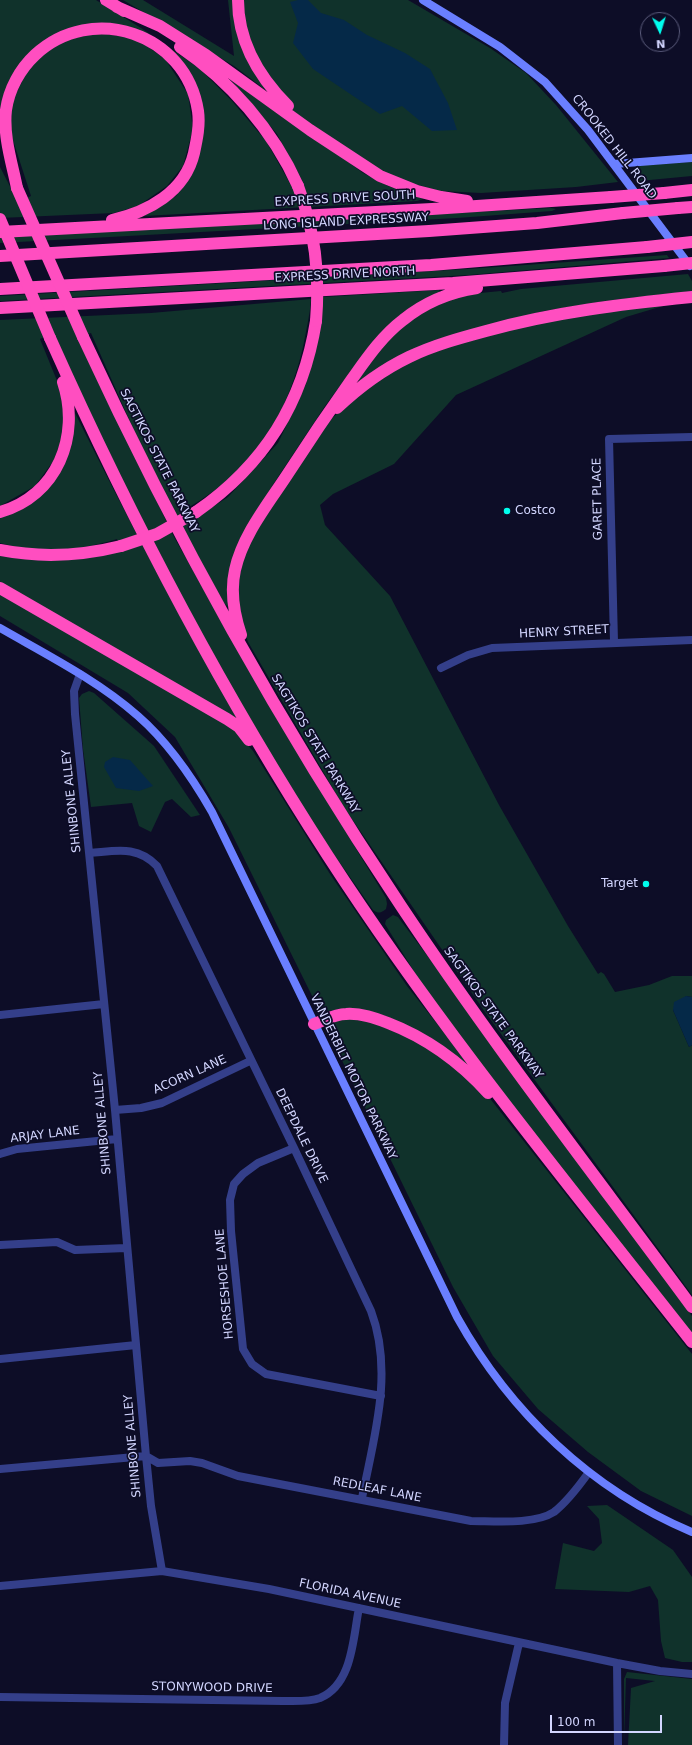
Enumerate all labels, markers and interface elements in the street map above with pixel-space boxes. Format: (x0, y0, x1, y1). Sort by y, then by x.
north arrow (640, 12, 680, 52)
text: N (656, 37, 666, 50)
street label: CROOKED HILL ROAD (569, 92, 659, 202)
street label: EXPRESS DRIVE SOUTH (274, 188, 416, 210)
street label: LONG ISLAND EXPRESSWAY (263, 210, 429, 234)
street label: EXPRESS DRIVE NORTH (274, 264, 416, 286)
street label: SAGTIKOS STATE PARKWAY (116, 386, 202, 536)
street label: GARET PLACE (590, 458, 606, 540)
place label: Costco (515, 504, 556, 518)
marker: Costco (502, 506, 512, 516)
street label: HENRY STREET (519, 622, 609, 642)
street label: SAGTIKOS STATE PARKWAY (268, 672, 362, 816)
street label: SHINBONE ALLEY (59, 749, 85, 853)
place label: Target (601, 877, 638, 891)
marker: Target (641, 879, 651, 889)
street label: SAGTIKOS STATE PARKWAY (440, 944, 546, 1082)
street label: VANDERBILT MOTOR PARKWAY (306, 992, 400, 1162)
street label: ACORN LANE (151, 1052, 229, 1098)
street label: SHINBONE ALLEY (91, 1071, 115, 1175)
street label: DEEPDALE DRIVE (272, 1086, 330, 1186)
street label: ARJAY LANE (9, 1124, 81, 1146)
street label: HORSESHOE LANE (213, 1228, 237, 1340)
street label: SHINBONE ALLEY (121, 1394, 145, 1498)
street label: REDLEAF LANE (331, 1474, 423, 1506)
street label: FLORIDA AVENUE (298, 1576, 402, 1612)
street label: STONYWOOD DRIVE (151, 1680, 273, 1696)
scale bar (552, 1707, 664, 1733)
text: 100 m (557, 1715, 595, 1729)

